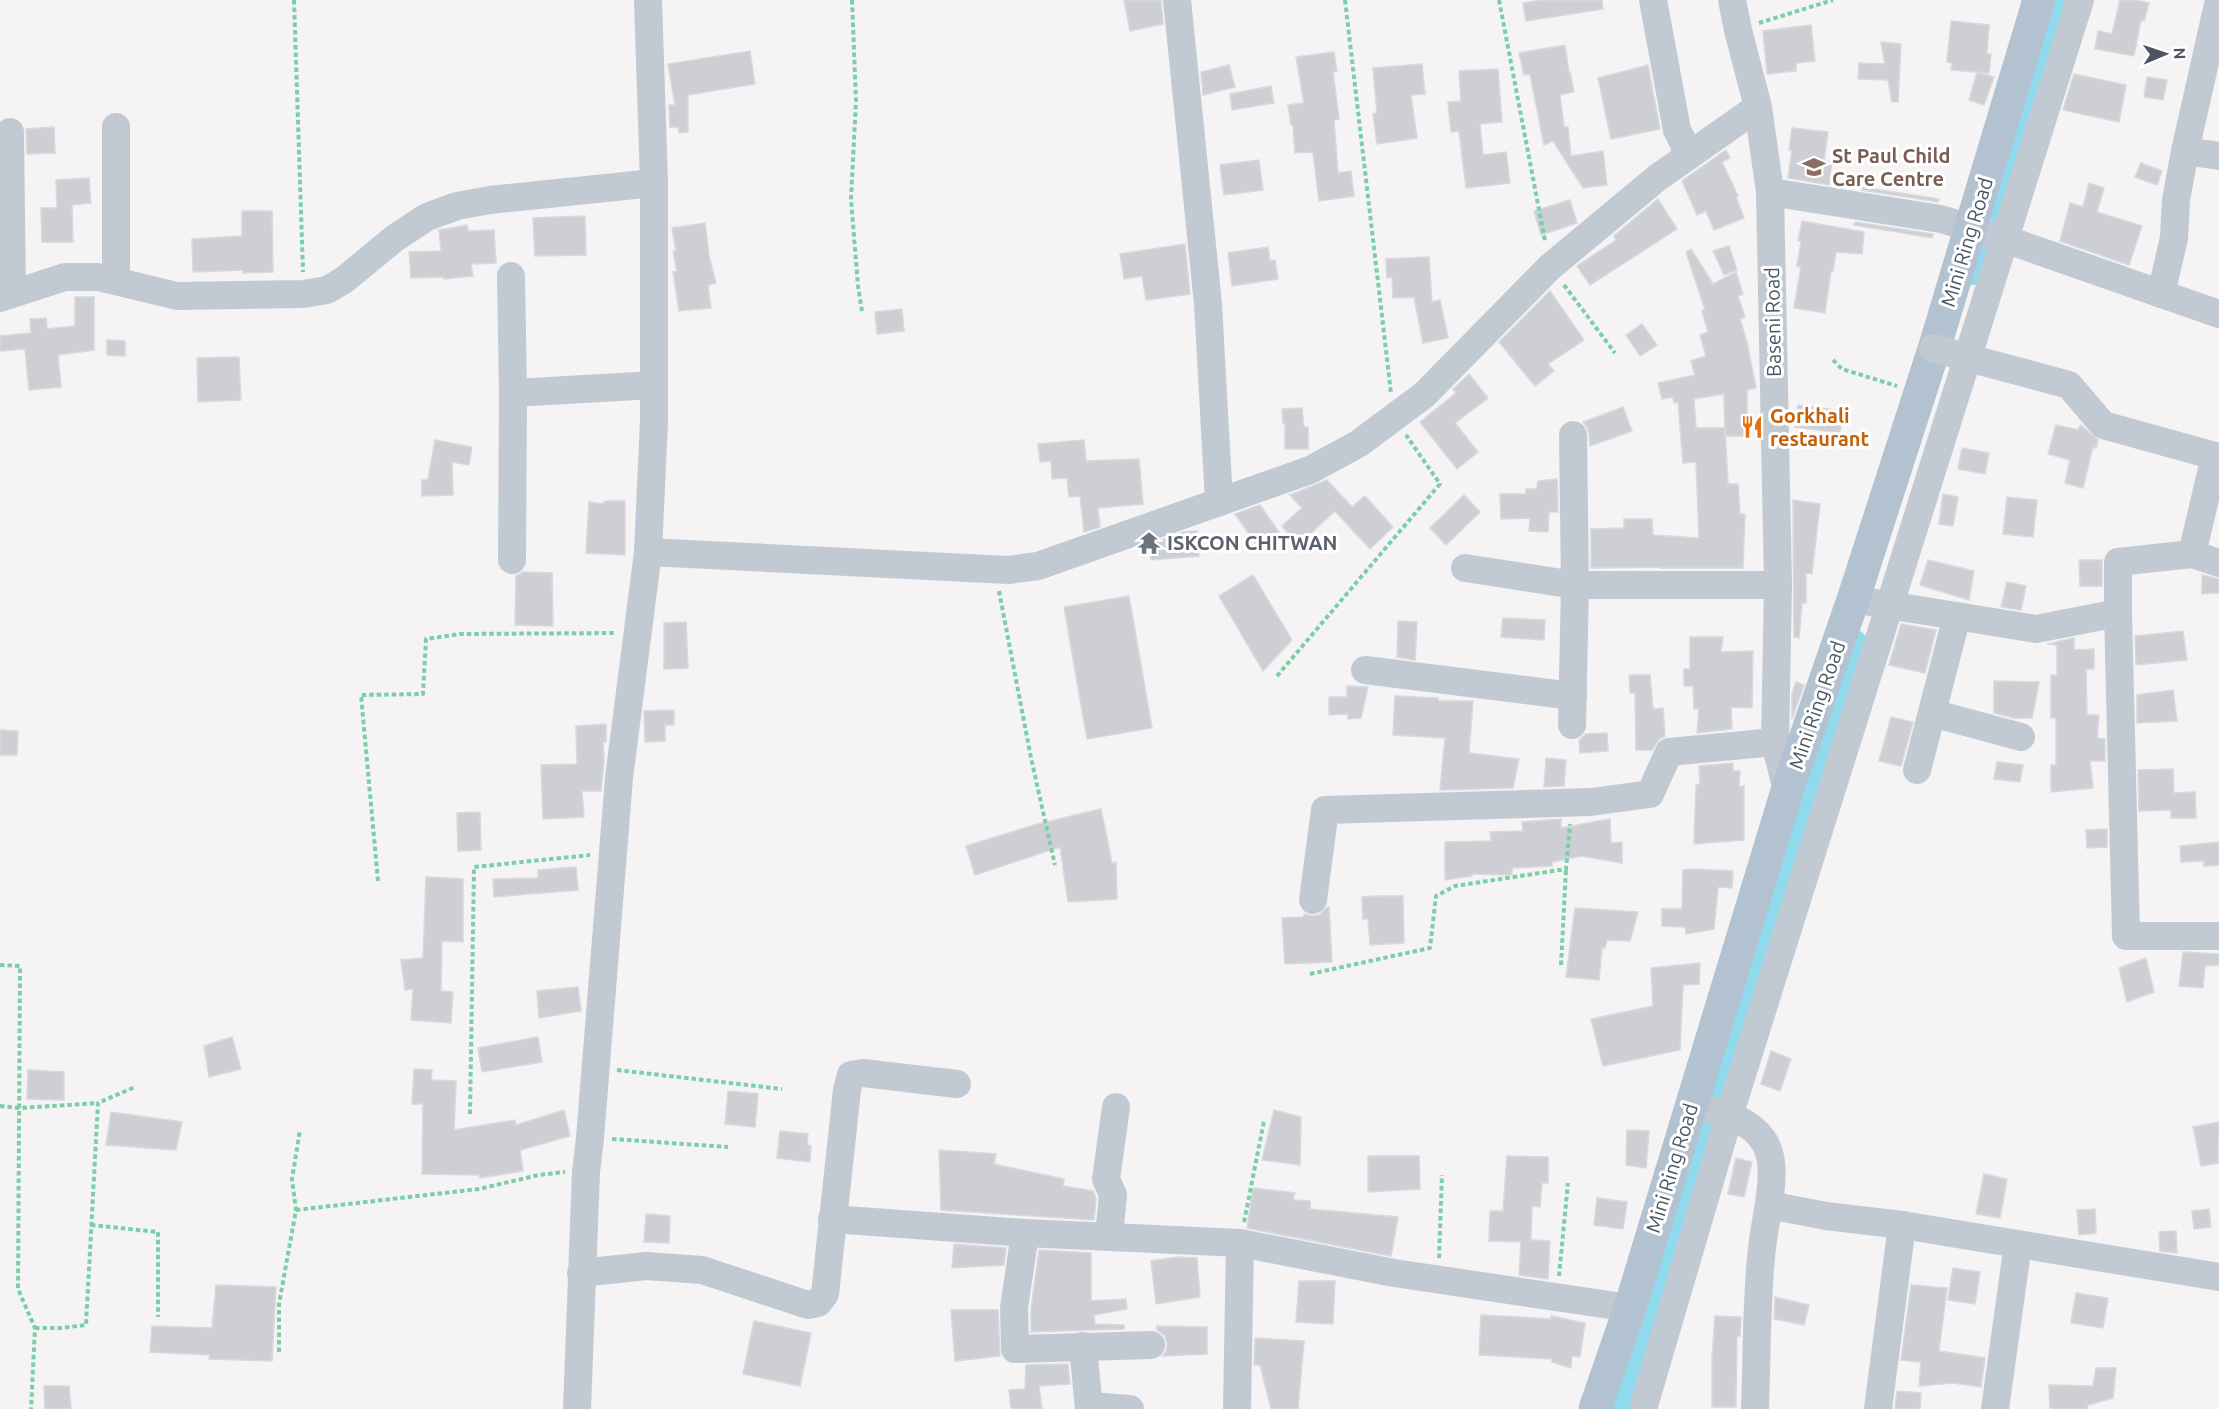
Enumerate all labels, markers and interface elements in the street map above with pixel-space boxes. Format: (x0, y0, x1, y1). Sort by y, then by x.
north arrow (2135, 24, 2195, 84)
text: N (2171, 47, 2189, 60)
place label: St Paul Child Care Centre (1832, 144, 1950, 190)
school or university icon: St Paul Child Care Centre (1801, 154, 1827, 180)
street label: Mini Ring Road (1936, 174, 1997, 309)
street label: Baseni Road (1760, 267, 1785, 377)
place label: Gorkhali restaurant (1770, 404, 1870, 450)
restaurant icon: Gorkhali restaurant (1739, 414, 1765, 440)
temple icon: ISKCON CHITWAN (1136, 530, 1162, 556)
place label: ISKCON CHITWAN (1167, 531, 1337, 554)
street label: Mini Ring Road (1784, 638, 1849, 772)
street label: Mini Ring Road (1641, 1100, 1702, 1235)

